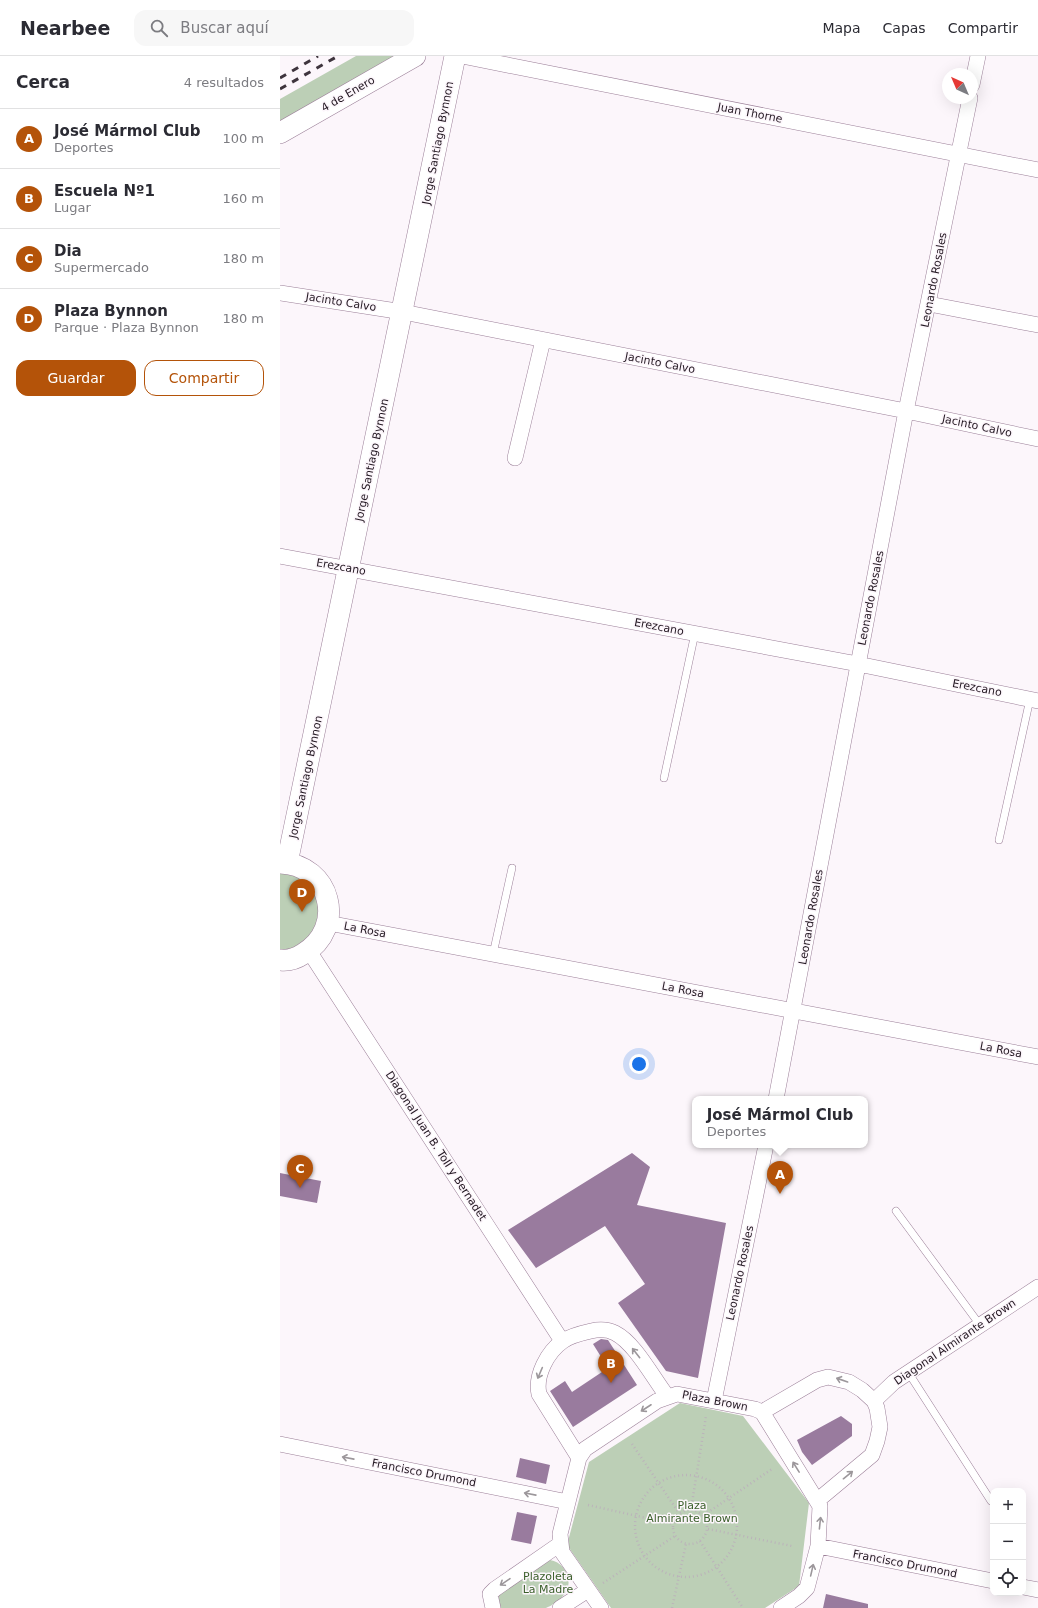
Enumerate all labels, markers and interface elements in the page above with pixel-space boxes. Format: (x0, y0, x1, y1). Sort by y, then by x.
search box (134, 10, 414, 46)
text: Nearbee (20, 17, 110, 39)
icon: search (148, 17, 170, 39)
text: Buscar aquí (180, 19, 269, 37)
text: Mapa (822, 20, 861, 36)
text: Capas (883, 20, 926, 36)
text: Compartir (948, 20, 1018, 36)
north arrow (942, 68, 978, 104)
text: Cerca (16, 72, 70, 92)
street label: 4 de Enero (319, 73, 377, 114)
text: 4 resultados (184, 75, 264, 90)
street label: Jorge Santiago Bynnon (419, 80, 456, 207)
street label: Juan Thorne (715, 100, 784, 126)
text: José Mármol Club (54, 122, 201, 140)
text: A (24, 131, 34, 146)
text: 100 m (222, 131, 264, 146)
text: Deportes (54, 140, 113, 155)
text: Escuela Nº1 (54, 182, 155, 200)
text: B (24, 191, 34, 206)
text: 160 m (222, 191, 264, 206)
text: Lugar (54, 200, 91, 215)
street label: Leonardo Rosales (918, 231, 950, 329)
text: Dia (54, 242, 82, 260)
text: C (24, 251, 34, 266)
text: 180 m (222, 251, 264, 266)
text: Supermercado (54, 260, 149, 275)
street label: Jacinto Calvo (304, 290, 377, 314)
text: Plaza Bynnon (54, 302, 168, 320)
text: D (24, 311, 34, 326)
text: 180 m (222, 311, 264, 326)
text: Parque · Plaza Bynnon (54, 320, 199, 335)
street label: Jacinto Calvo (623, 350, 697, 376)
button: Guardar (16, 360, 136, 396)
button: Compartir (144, 360, 264, 396)
street label: Jorge Santiago Bynnon (352, 397, 391, 524)
street label: Jacinto Calvo (940, 412, 1013, 440)
street label: Leonardo Rosales (855, 549, 887, 647)
street label: Erezcano (315, 556, 367, 578)
street label: Erezcano (633, 616, 685, 638)
street label: Erezcano (951, 677, 1003, 699)
street label: Jorge Santiago Bynnon (286, 714, 325, 841)
street label: Leonardo Rosales (796, 868, 826, 966)
pin: D (289, 879, 315, 912)
street label: La Rosa (343, 920, 387, 940)
street label: La Rosa (661, 980, 705, 1000)
street label: La Rosa (979, 1040, 1023, 1060)
your location (629, 1054, 649, 1074)
street label: Diagonal Juan B. Toll y Bernadet (383, 1069, 490, 1224)
popup (692, 1096, 868, 1148)
text: José Mármol Club (707, 1106, 853, 1124)
text: Deportes (707, 1124, 766, 1139)
pin: C (287, 1155, 313, 1188)
pin: A (767, 1161, 793, 1194)
street label: Leonardo Rosales (724, 1224, 756, 1322)
street label: Diagonal Almirante Brown (892, 1296, 1018, 1388)
one-way arrow (631, 1348, 640, 1359)
pin: B (598, 1350, 624, 1383)
one-way arrow (536, 1367, 544, 1379)
one-way arrow (835, 1376, 848, 1383)
street label: Plaza Brown (681, 1388, 749, 1414)
one-way arrow (641, 1404, 652, 1412)
one-way arrow (342, 1453, 355, 1461)
street label: Francisco Drumond (371, 1456, 477, 1490)
one-way arrow (792, 1461, 800, 1473)
one-way arrow (842, 1470, 853, 1479)
map controls (990, 1488, 1026, 1596)
button: + (990, 1488, 1026, 1524)
one-way arrow (524, 1490, 537, 1498)
park label: Plaza Almirante Brown (646, 1499, 738, 1525)
one-way arrow (816, 1517, 824, 1530)
button: − (990, 1524, 1026, 1560)
street label: Francisco Drumond (852, 1547, 958, 1581)
button: locate (990, 1560, 1026, 1596)
one-way arrow (809, 1564, 816, 1577)
park label: Plazoleta La Madre (523, 1570, 574, 1596)
one-way arrow (500, 1578, 511, 1586)

